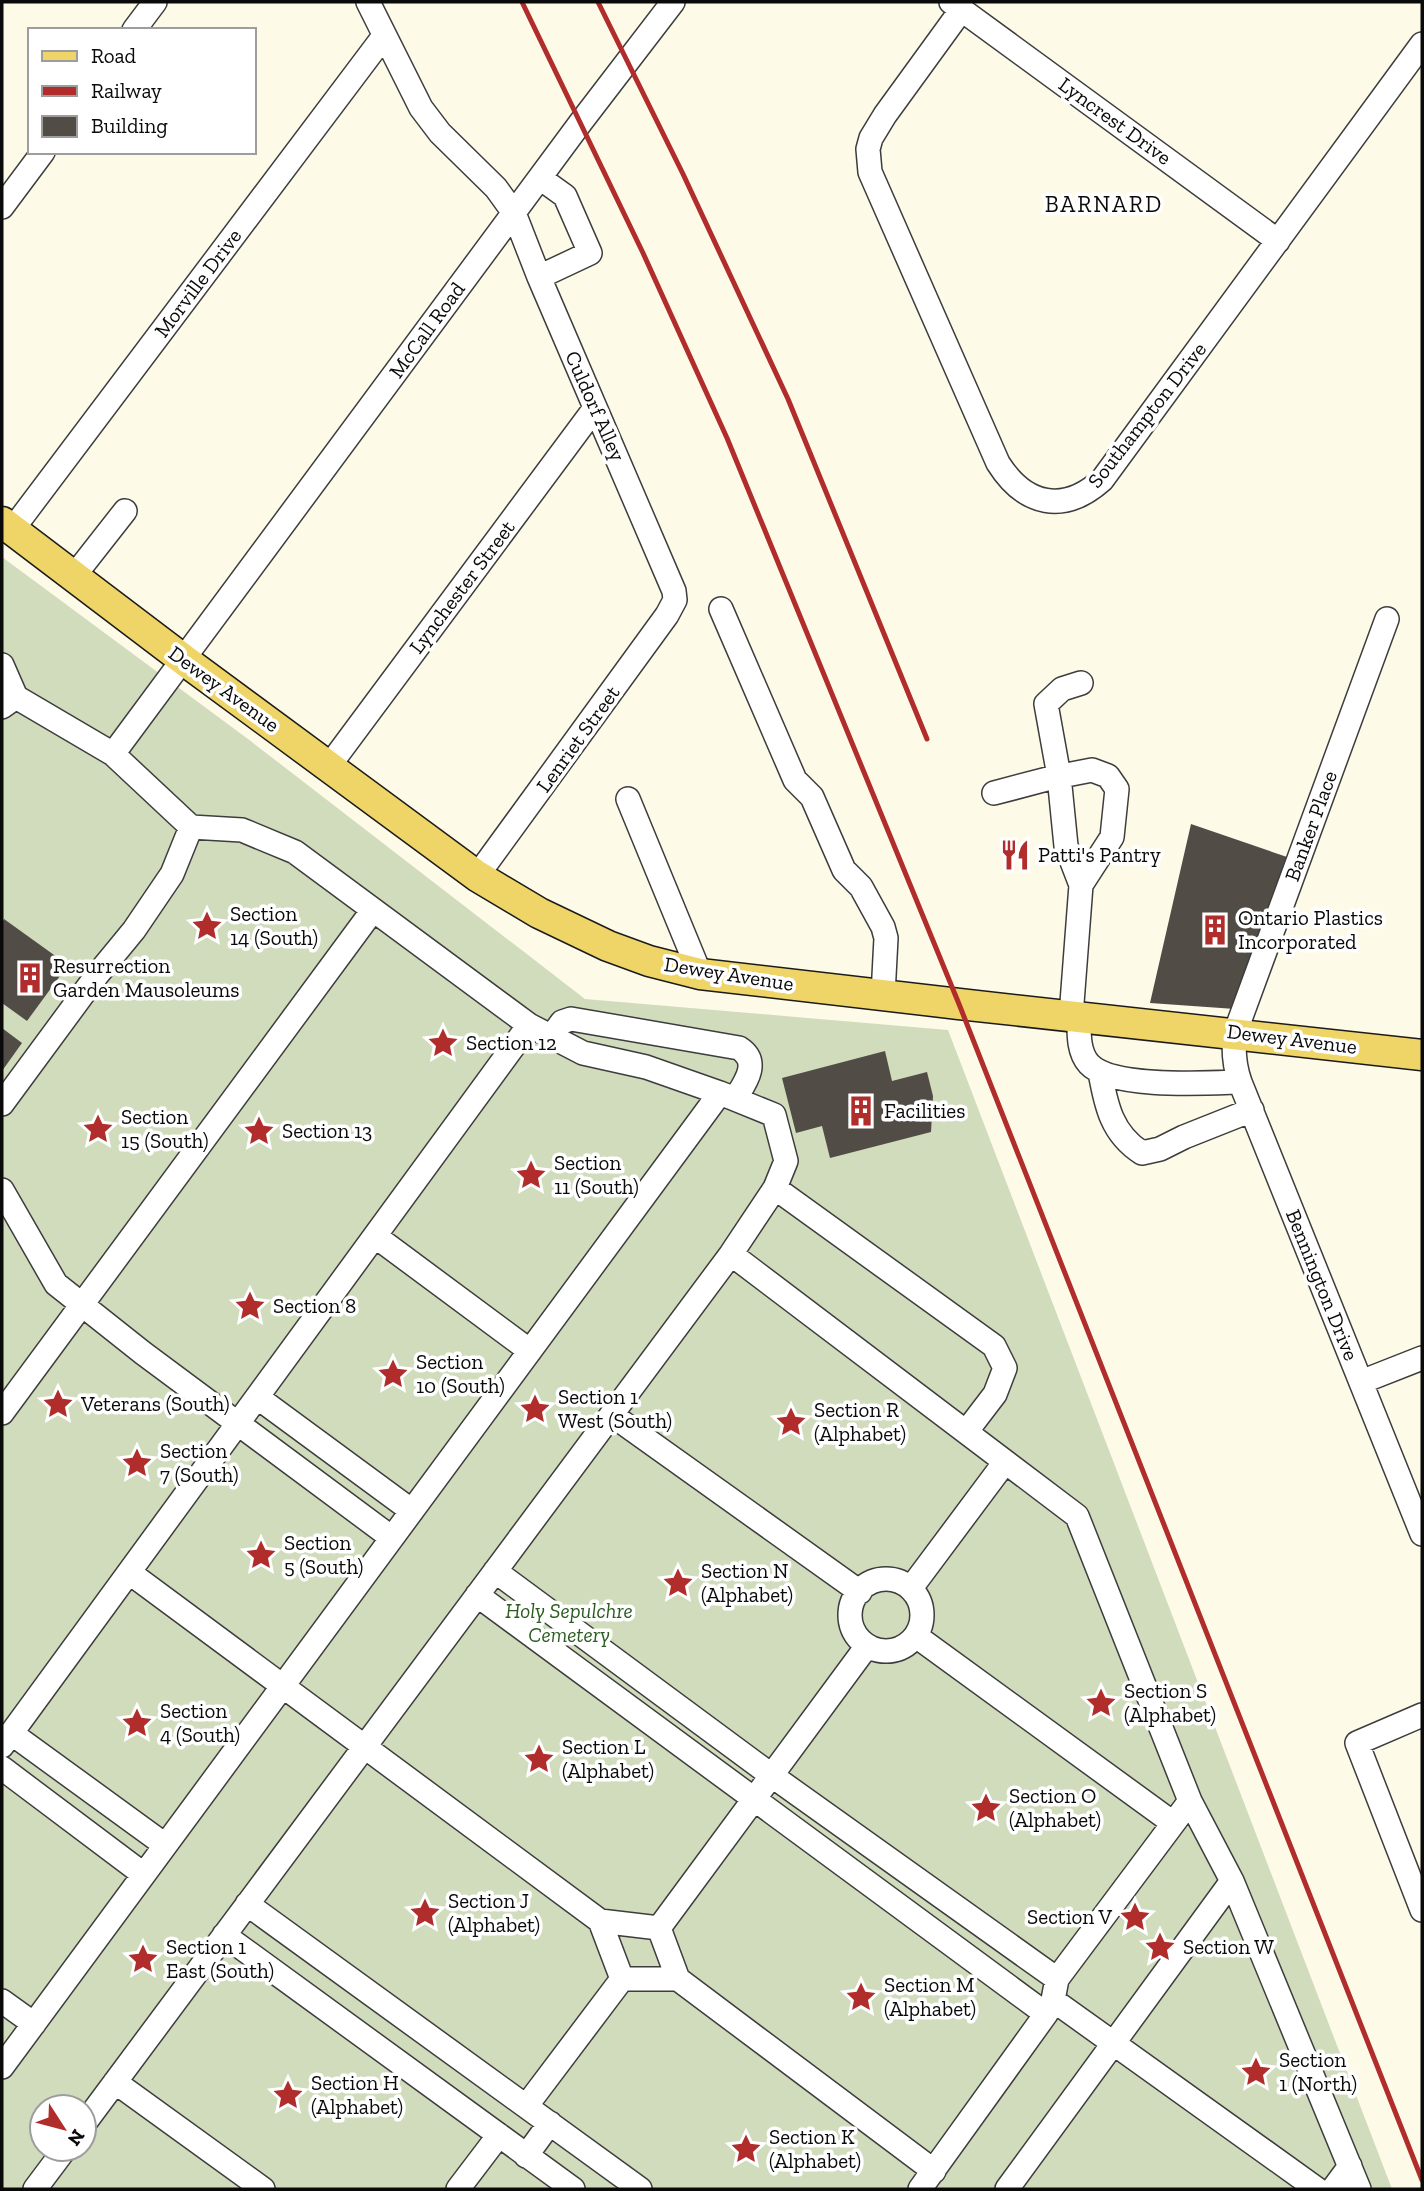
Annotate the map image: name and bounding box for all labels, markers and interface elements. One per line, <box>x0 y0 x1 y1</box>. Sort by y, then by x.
legend <box>28 28 256 154</box>
text: Road <box>91 43 137 68</box>
street label: Lyncrest Drive <box>1054 71 1177 170</box>
text: Railway <box>91 78 162 103</box>
text: Building <box>91 113 168 138</box>
district label: BARNARD <box>1045 190 1163 218</box>
street label: Morville Drive <box>149 223 247 342</box>
street label: McCall Road <box>383 276 470 383</box>
street label: Southampton Drive <box>1082 337 1211 492</box>
street label: Culdorf Alley <box>560 347 631 465</box>
street label: Lynchester Street <box>403 515 520 658</box>
street label: Dewey Avenue <box>164 640 285 737</box>
street label: Lenriet Street <box>531 680 625 797</box>
street label: Banker Place <box>1279 767 1342 885</box>
restaurant icon: Patti's Pantry <box>998 838 1032 872</box>
place label: Patti's Pantry <box>1038 842 1161 867</box>
place label: Section 14 (South) <box>230 901 318 950</box>
place label: Ontario Plastics Incorporated <box>1238 905 1383 954</box>
place icon: Section 14 (South) <box>190 909 224 943</box>
building icon: Ontario Plastics Incorporated <box>1198 913 1232 947</box>
street label: Dewey Avenue <box>663 951 796 996</box>
place label: Resurrection Garden Mausoleums <box>53 953 239 1002</box>
building icon: Resurrection Garden Mausoleums <box>13 961 47 995</box>
street label: Dewey Avenue <box>1226 1018 1359 1059</box>
place icon: Section 12 <box>426 1026 460 1060</box>
place label: Section 12 <box>466 1030 557 1055</box>
building icon: Facilities <box>844 1094 878 1128</box>
place label: Facilities <box>884 1098 965 1123</box>
place label: Section 15 (South) <box>121 1104 208 1153</box>
place icon: Section 15 (South) <box>81 1112 115 1146</box>
place icon: Section 13 <box>242 1114 276 1148</box>
place label: Section 13 <box>282 1118 372 1143</box>
place label: Section 11 (South) <box>554 1150 639 1199</box>
place icon: Section 11 (South) <box>514 1158 548 1192</box>
street label: Bennington Drive <box>1281 1206 1364 1364</box>
place icon: Section 8 <box>233 1289 267 1323</box>
place label: Section 8 <box>273 1293 356 1318</box>
place label: Section 10 (South) <box>416 1349 505 1398</box>
place icon: Section 10 (South) <box>376 1357 410 1391</box>
place label: Section 1 West (South) <box>558 1384 672 1433</box>
place icon: Veterans (South) <box>41 1387 75 1421</box>
place label: Veterans (South) <box>80 1391 230 1416</box>
place icon: Section 1 West (South) <box>518 1392 552 1426</box>
place label: Section R (Alphabet) <box>814 1397 906 1446</box>
place icon: Section R (Alphabet) <box>774 1405 808 1439</box>
place label: Section 7 (South) <box>160 1438 238 1487</box>
place icon: Section 7 (South) <box>120 1446 154 1480</box>
place label: Section 5 (South) <box>284 1530 363 1579</box>
place icon: Section 5 (South) <box>244 1538 278 1572</box>
place label: Section N (Alphabet) <box>701 1558 793 1607</box>
place icon: Section N (Alphabet) <box>661 1566 695 1600</box>
park label: Holy Sepulchre Cemetery <box>505 1598 633 1647</box>
place label: Section S (Alphabet) <box>1124 1678 1216 1727</box>
place icon: Section S (Alphabet) <box>1084 1686 1118 1720</box>
place label: Section 4 (South) <box>160 1698 240 1747</box>
place icon: Section 4 (South) <box>120 1706 154 1740</box>
place label: Section L (Alphabet) <box>562 1734 654 1783</box>
place icon: Section L (Alphabet) <box>522 1742 556 1776</box>
place label: Section O (Alphabet) <box>1009 1783 1101 1832</box>
place icon: Section O (Alphabet) <box>969 1791 1003 1825</box>
place label: Section J (Alphabet) <box>448 1888 540 1937</box>
place icon: Section J (Alphabet) <box>408 1896 442 1930</box>
place icon: Section V <box>1118 1900 1152 1934</box>
place label: Section V <box>1027 1904 1112 1929</box>
place icon: Section W <box>1143 1930 1177 1964</box>
place label: Section 1 East (South) <box>166 1934 274 1983</box>
place label: Section W <box>1183 1934 1274 1959</box>
place icon: Section 1 East (South) <box>126 1942 160 1976</box>
place label: Section M (Alphabet) <box>884 1972 976 2021</box>
place icon: Section M (Alphabet) <box>844 1980 878 2014</box>
place label: Section 1 (North) <box>1279 2047 1357 2096</box>
place icon: Section 1 (North) <box>1239 2055 1273 2089</box>
place label: Section H (Alphabet) <box>311 2070 403 2119</box>
place icon: Section H (Alphabet) <box>271 2078 305 2112</box>
north arrow <box>28 2093 98 2163</box>
place label: Section K (Alphabet) <box>769 2124 861 2173</box>
text: N <box>63 2125 90 2150</box>
place icon: Section K (Alphabet) <box>729 2132 763 2166</box>

